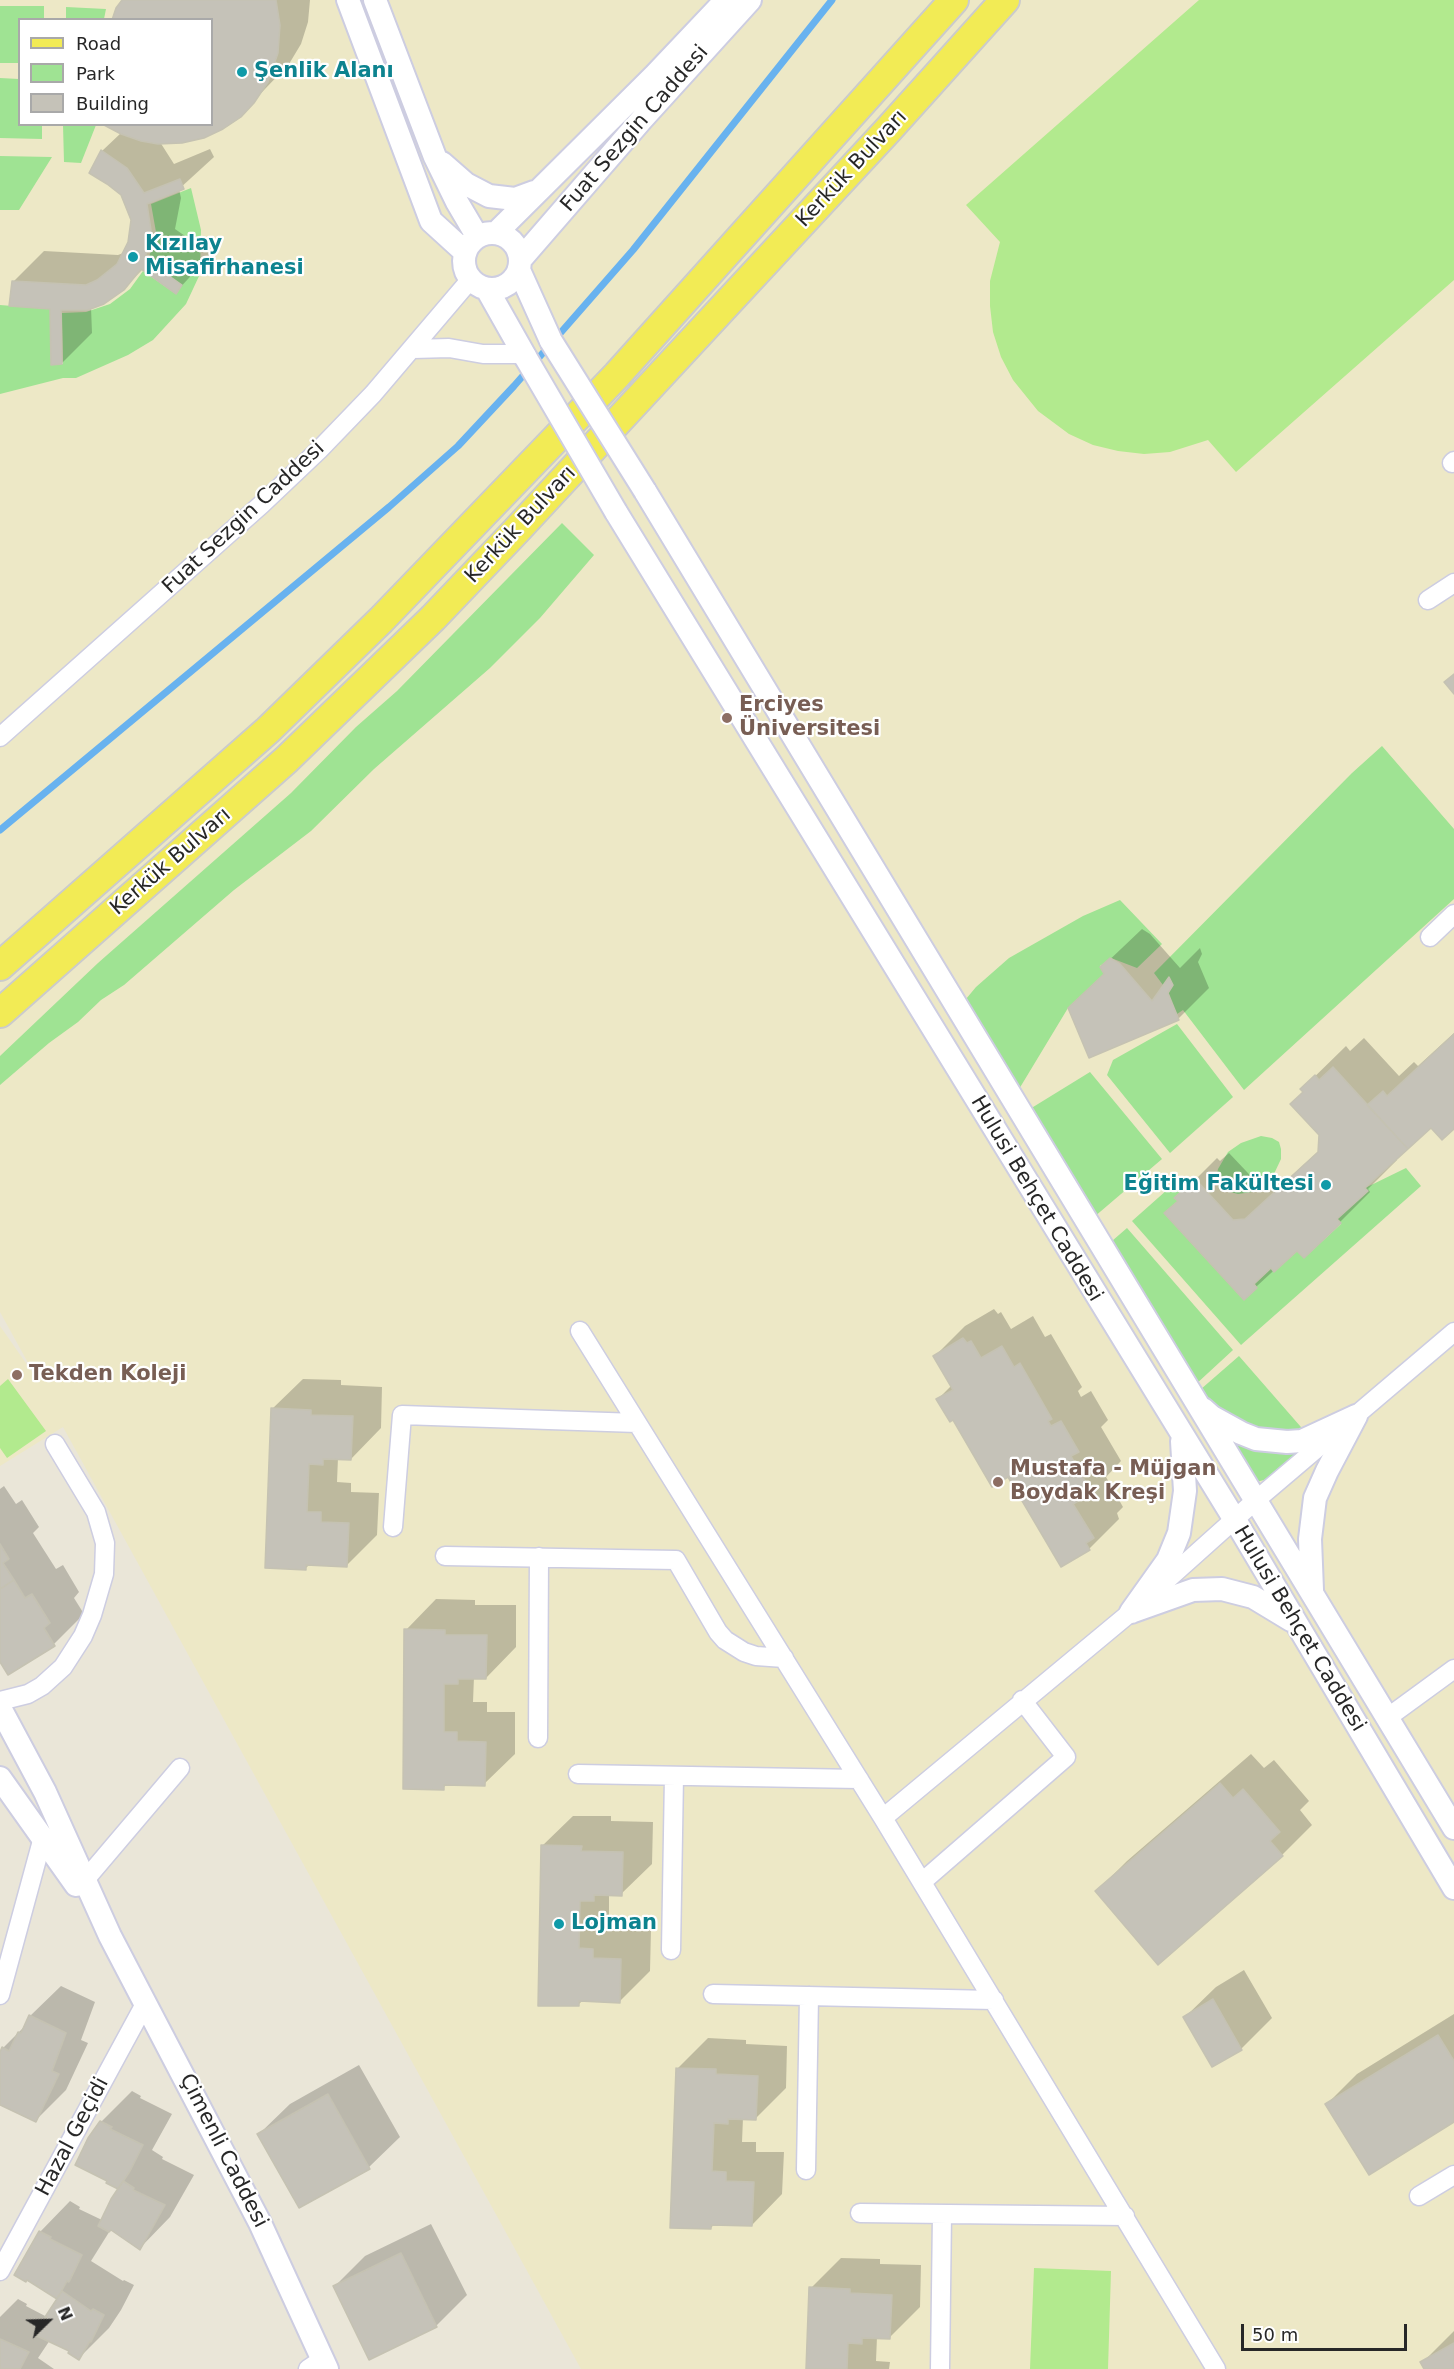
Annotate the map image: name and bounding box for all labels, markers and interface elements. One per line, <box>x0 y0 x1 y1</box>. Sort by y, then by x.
legend <box>18 18 213 126</box>
text: Road <box>76 33 121 54</box>
street label: Fuat Sezgin Caddesi <box>556 41 714 217</box>
place label: Şenlik Alanı <box>254 59 394 85</box>
text: Park <box>76 63 115 84</box>
marker: Şenlik Alanı <box>235 65 249 79</box>
text: Building <box>76 93 149 114</box>
street label: Kerkük Bulvarı <box>791 105 913 233</box>
place label: Kızılay Misafirhanesi <box>145 232 304 282</box>
marker: Kızılay Misafirhanesi <box>126 250 140 264</box>
street label: Fuat Sezgin Caddesi <box>158 436 330 600</box>
street label: Kerkük Bulvarı <box>460 461 582 589</box>
place label: Erciyes Üniversitesi <box>739 693 880 743</box>
marker: Erciyes Üniversitesi <box>720 711 734 725</box>
street label: Kerkük Bulvarı <box>106 803 236 921</box>
street label: Hulusi Behçet Caddesi <box>965 1092 1107 1306</box>
place label: Eğitim Fakültesi <box>1124 1172 1314 1198</box>
marker: Eğitim Fakültesi <box>1319 1178 1333 1192</box>
place label: Tekden Koleji <box>29 1362 186 1388</box>
marker: Tekden Koleji <box>10 1368 24 1382</box>
place label: Mustafa - Müjgan Boydak Kreşi <box>1010 1457 1216 1507</box>
marker: Mustafa - Müjgan Boydak Kreşi <box>991 1475 1005 1489</box>
street label: Hulusi Behçet Caddesi <box>1228 1522 1370 1736</box>
place label: Lojman <box>571 1911 657 1937</box>
marker: Lojman <box>552 1917 566 1931</box>
street label: Çimenli Caddesi <box>173 2070 273 2232</box>
street label: Hazal Geçidi <box>31 2073 115 2201</box>
north arrow <box>18 2291 78 2351</box>
text: N <box>54 2304 76 2324</box>
scale bar <box>1244 2312 1410 2350</box>
text: 50 m <box>1252 2324 1298 2345</box>

